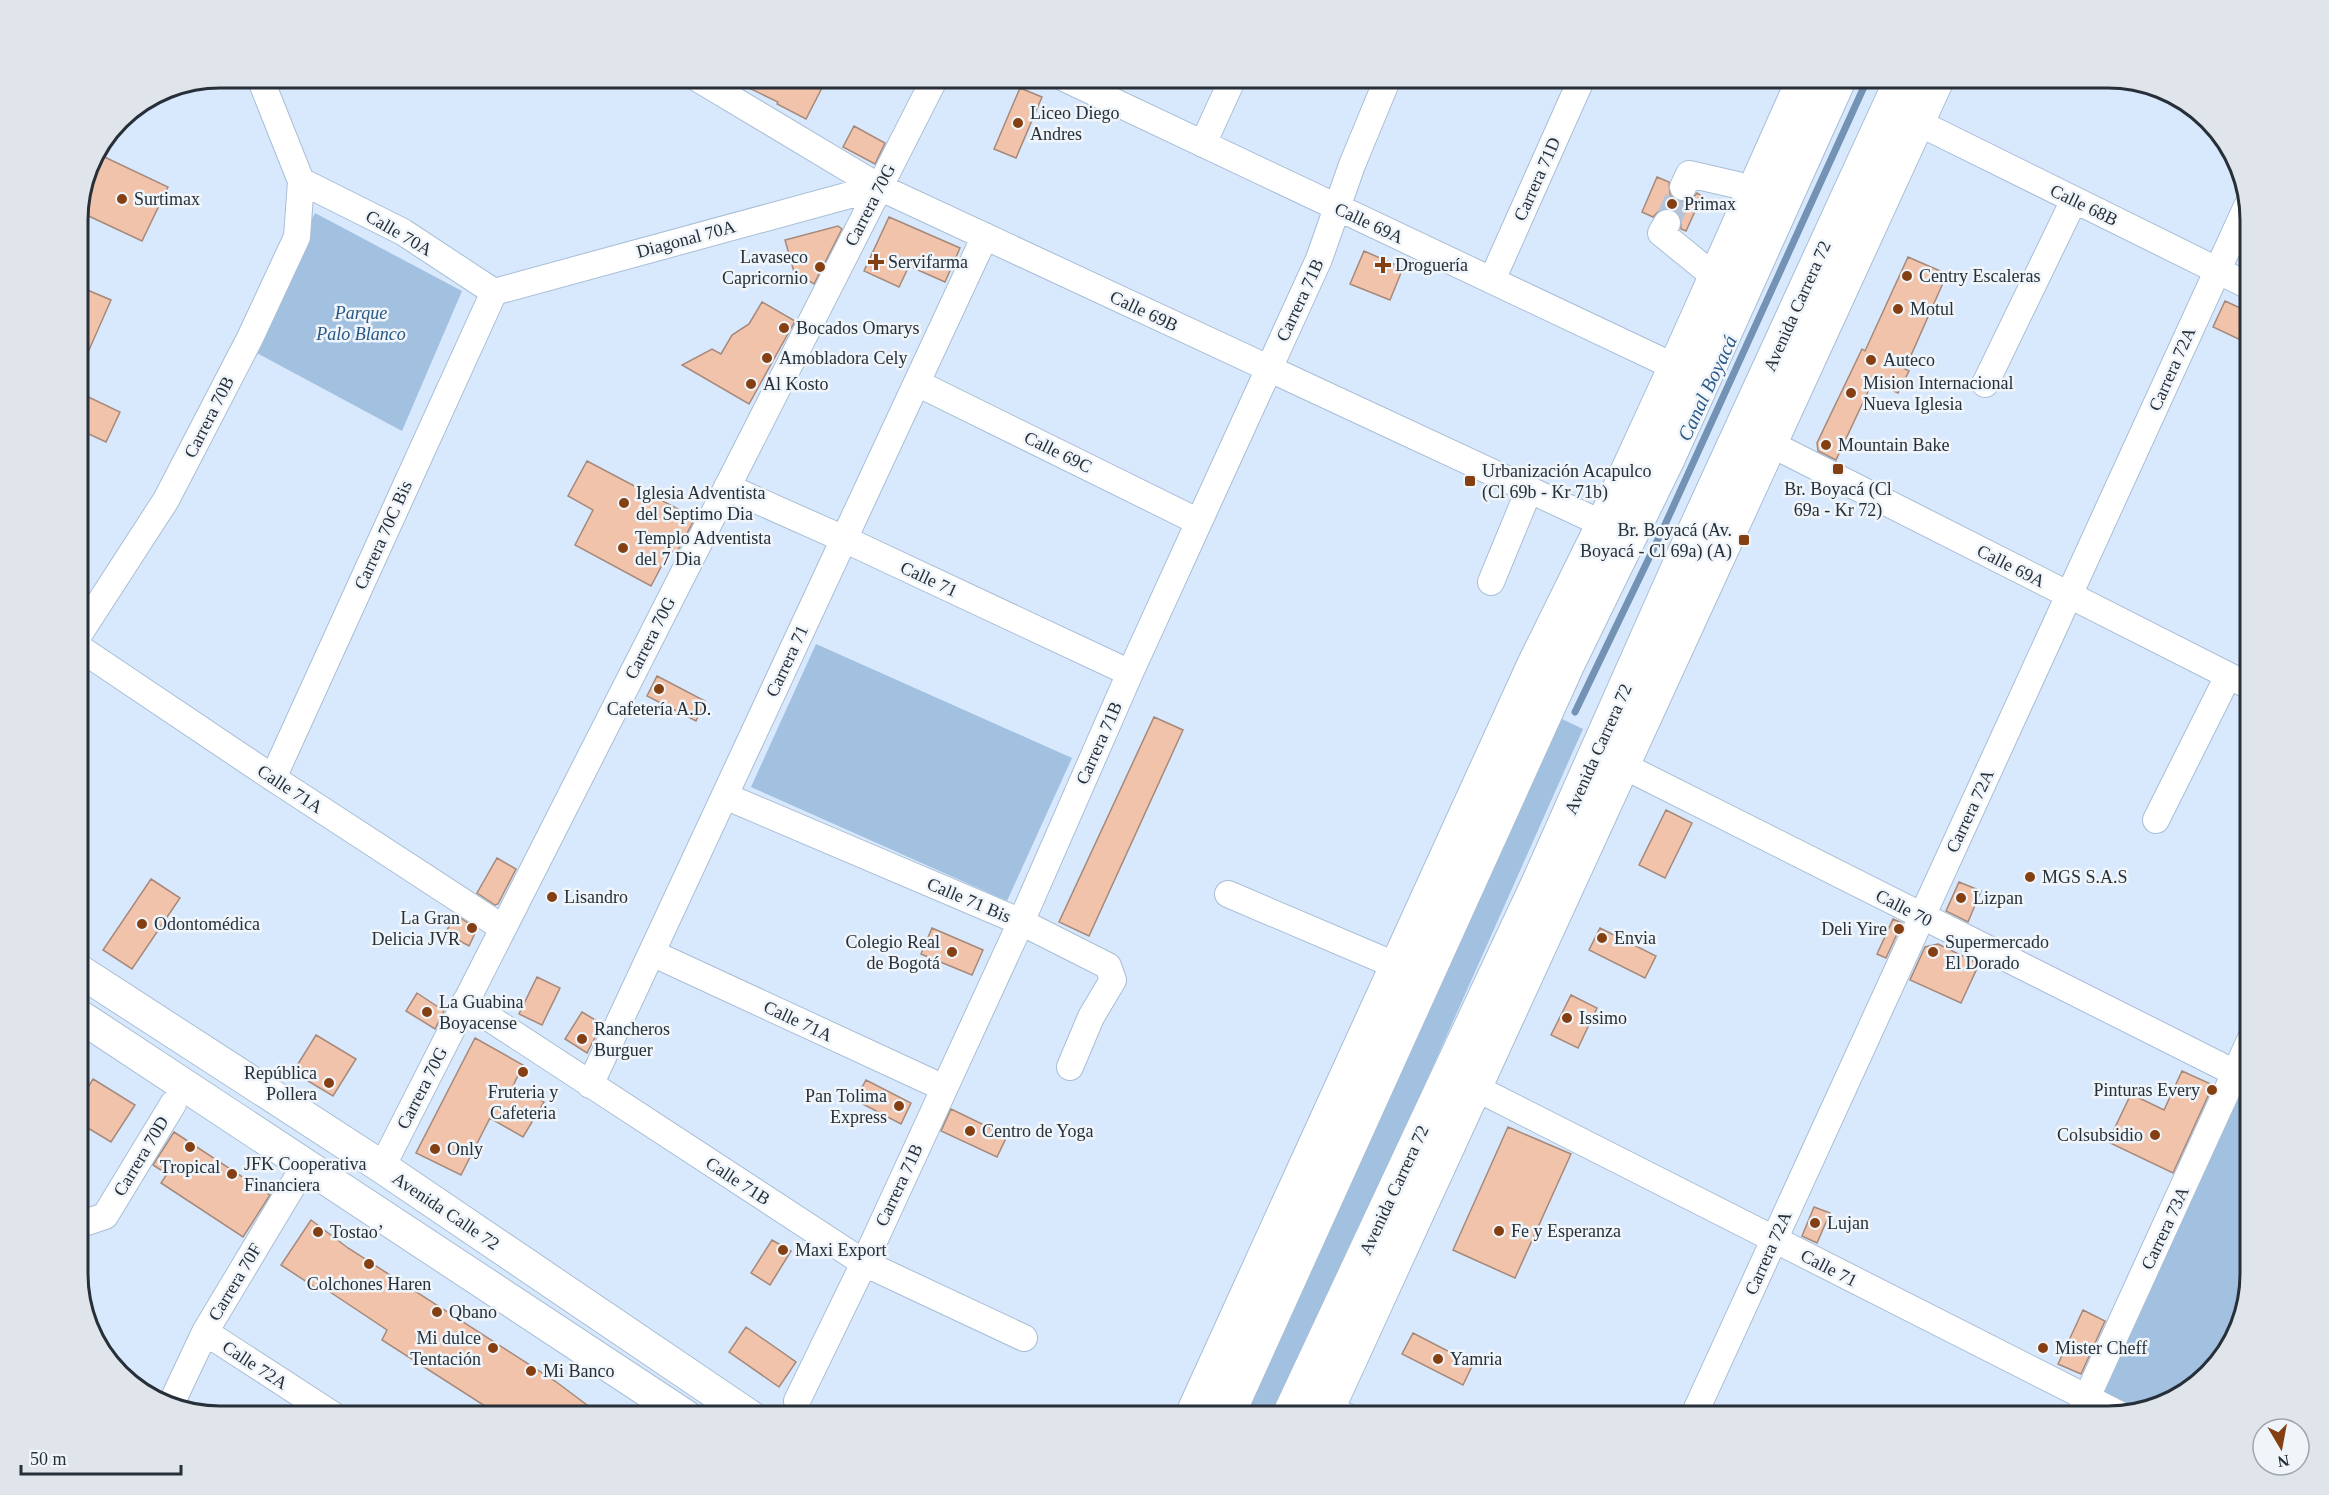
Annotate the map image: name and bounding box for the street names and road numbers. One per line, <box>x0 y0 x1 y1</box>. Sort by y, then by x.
street label: Carrera 71D <box>1510 134 1564 224</box>
street label: Carrera 70G <box>841 161 899 249</box>
street label: Calle 68B <box>2047 180 2121 230</box>
street label: Calle 69A <box>1331 198 1407 248</box>
street label: Calle 70A <box>362 206 436 260</box>
street label: Diagonal 70A <box>634 216 738 262</box>
street label: Avenida Carrera 72 <box>1759 238 1835 374</box>
street label: Carrera 71B <box>1272 256 1328 344</box>
street label: Calle 69B <box>1107 287 1181 335</box>
street label: Carrera 72A <box>2145 324 2199 414</box>
street label: Carrera 70B <box>180 373 238 461</box>
street label: Calle 69C <box>1021 427 1095 477</box>
street label: Carrera 70C Bis <box>350 477 416 593</box>
street label: Calle 69A <box>1974 540 2048 592</box>
street label: Calle 71 <box>897 557 961 601</box>
street label: Carrera 70G <box>621 594 679 682</box>
street label: Carrera 71 <box>762 622 812 700</box>
street label: Avenida Carrera 72 <box>1560 681 1636 817</box>
street label: Carrera 71B <box>1072 699 1126 787</box>
street label: Calle 71A <box>254 761 326 817</box>
street label: Carrera 72A <box>1942 766 1998 856</box>
street label: Calle 71 Bis <box>924 873 1014 927</box>
street label: Calle 70 <box>1873 885 1935 931</box>
street label: Calle 71A <box>760 996 836 1046</box>
street label: Carrera 70G <box>393 1044 451 1132</box>
street label: Carrera 70D <box>109 1113 173 1199</box>
street label: Avenida Carrera 72 <box>1355 1122 1433 1258</box>
street label: Carrera 71B <box>871 1141 927 1229</box>
street label: Calle 71B <box>702 1153 774 1209</box>
street label: Avenida Calle 72 <box>389 1168 503 1254</box>
street label: Carrera 73A <box>2137 1183 2193 1273</box>
street label: Carrera 72A <box>1741 1208 1795 1298</box>
street label: Carrera 70F <box>204 1240 266 1324</box>
street label: Calle 71 <box>1798 1245 1860 1291</box>
street label: Calle 72A <box>219 1337 291 1393</box>

